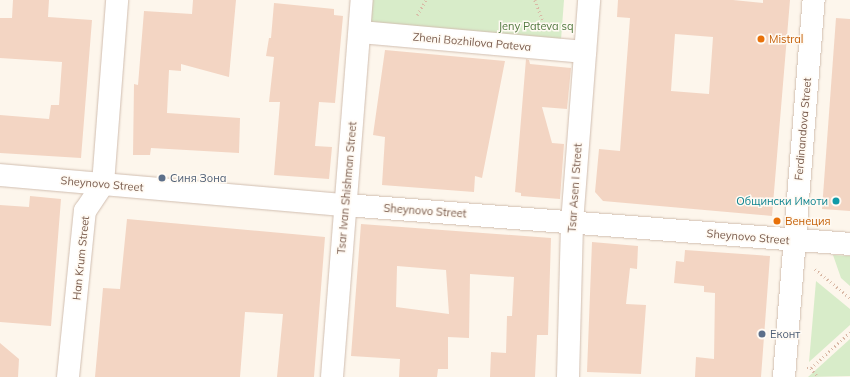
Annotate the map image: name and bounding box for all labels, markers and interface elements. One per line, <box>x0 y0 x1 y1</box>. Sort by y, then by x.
park label: Jeny Pateva sq <box>498 19 574 33</box>
street label: Zheni Bozhilova Pateva <box>412 30 532 54</box>
place label: Mistral <box>769 32 803 46</box>
marker: Mistral <box>756 34 766 44</box>
street label: Ferdinandova Street <box>792 77 814 181</box>
street label: Tsar Ivan Shishman Street <box>335 121 359 255</box>
street label: Tsar Asen I Street <box>565 143 585 233</box>
place label: Синя Зона <box>170 171 226 185</box>
marker: Синя Зона <box>157 173 167 183</box>
street label: Sheynovo Street <box>60 174 144 194</box>
place label: Общински Имоти <box>736 194 828 208</box>
marker: Общински Имоти <box>831 196 841 206</box>
street label: Sheynovo Street <box>383 202 467 220</box>
place label: Венеция <box>785 214 831 228</box>
street label: Han Krum Street <box>70 215 92 301</box>
marker: Венеция <box>772 216 782 226</box>
street label: Sheynovo Street <box>706 227 790 247</box>
place label: Еконт <box>770 327 800 341</box>
marker: Еконт <box>757 329 767 339</box>

